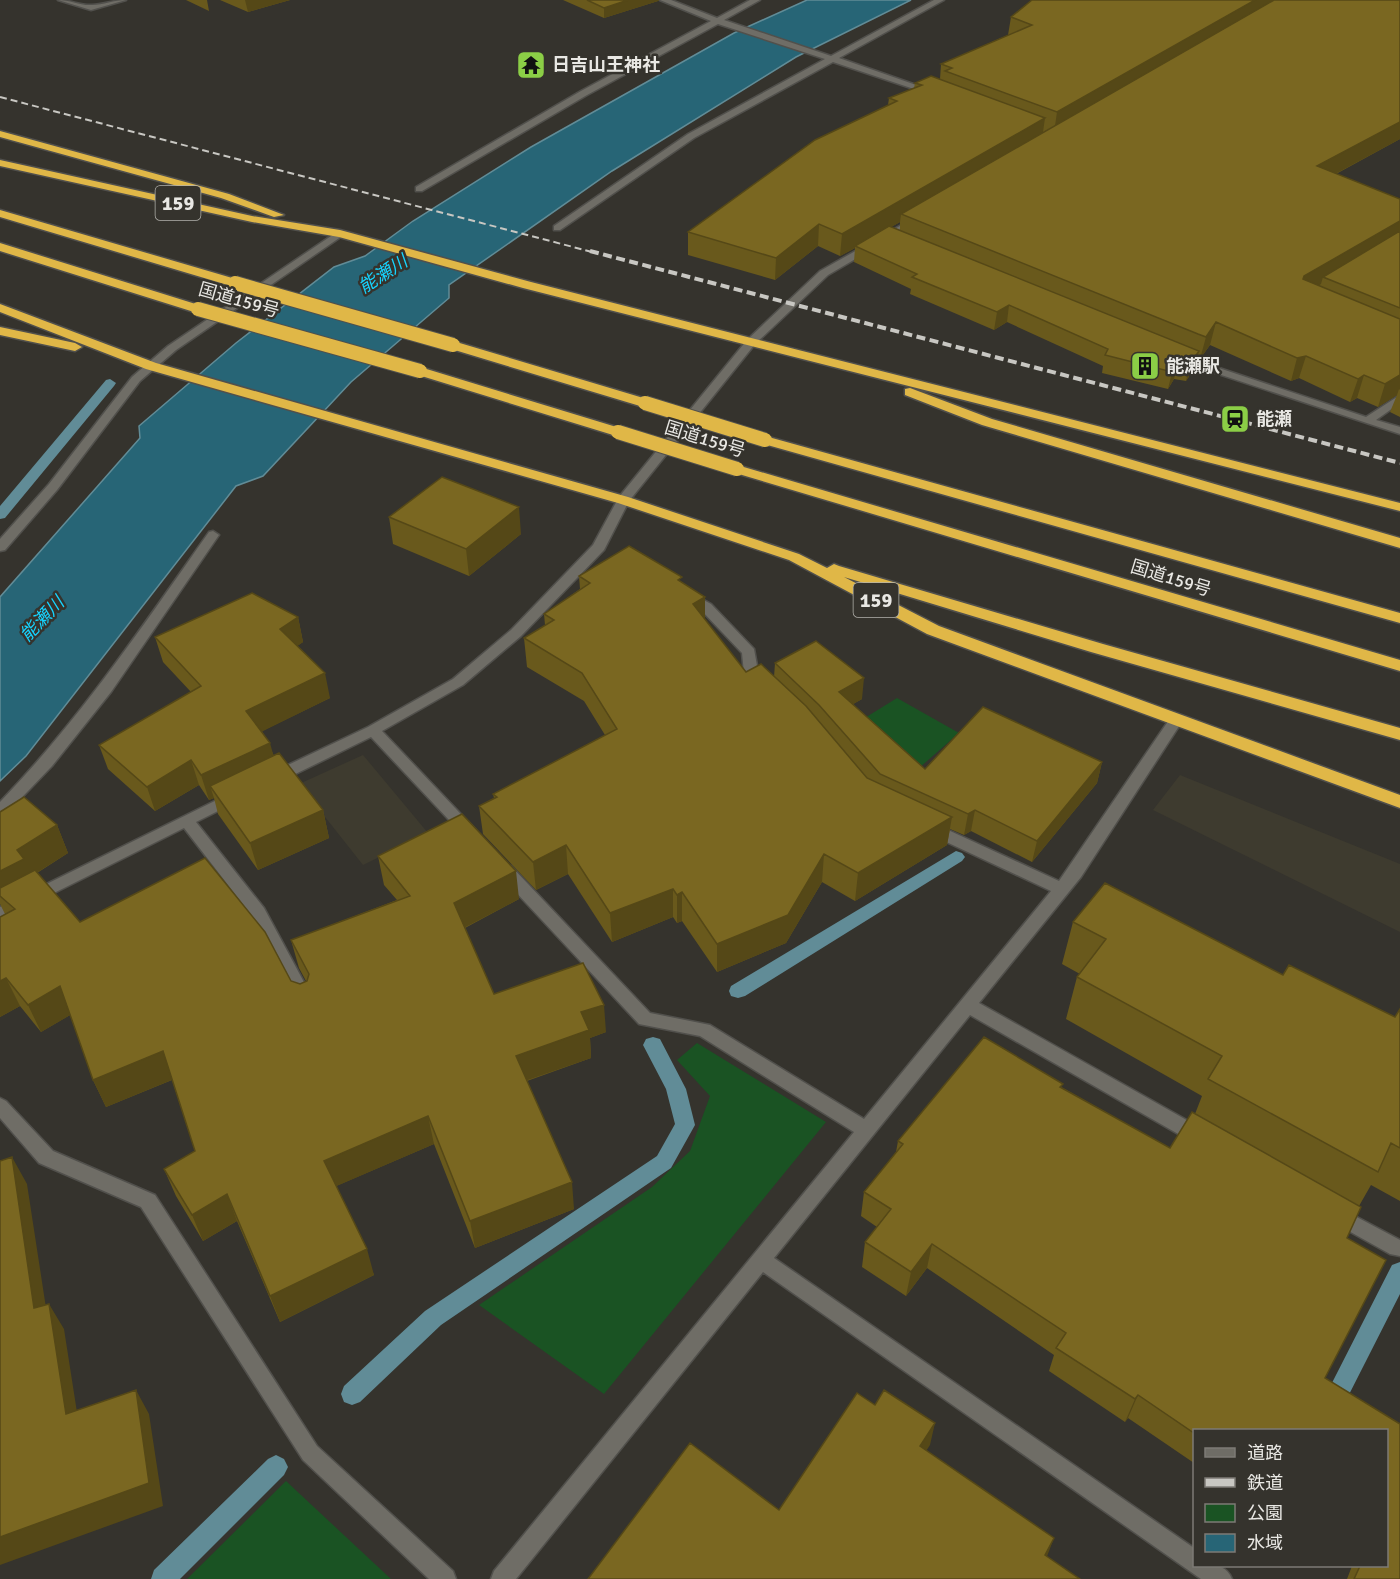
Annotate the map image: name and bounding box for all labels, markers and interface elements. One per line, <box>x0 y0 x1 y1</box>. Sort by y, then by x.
temple icon: 日吉山王神社 <box>515 49 547 81</box>
place label: 日吉山王神社 <box>552 54 660 76</box>
road number: 159 <box>156 186 201 220</box>
water label: 能瀬川 <box>354 249 413 298</box>
street label: 国道159号 <box>196 278 282 322</box>
building icon: 能瀬駅 <box>1129 350 1161 382</box>
place label: 能瀬駅 <box>1166 355 1220 377</box>
station icon: 能瀬 <box>1219 403 1251 435</box>
place label: 能瀬 <box>1256 408 1292 430</box>
street label: 国道159号 <box>662 416 748 462</box>
street label: 国道159号 <box>1128 555 1214 601</box>
road number: 159 <box>854 583 898 617</box>
water label: 能瀬川 <box>15 590 70 646</box>
legend <box>1193 1429 1388 1567</box>
text: 道路 <box>1247 1442 1283 1464</box>
text: 鉄道 <box>1247 1472 1283 1494</box>
text: 公園 <box>1247 1502 1283 1524</box>
text: 水域 <box>1247 1532 1283 1554</box>

